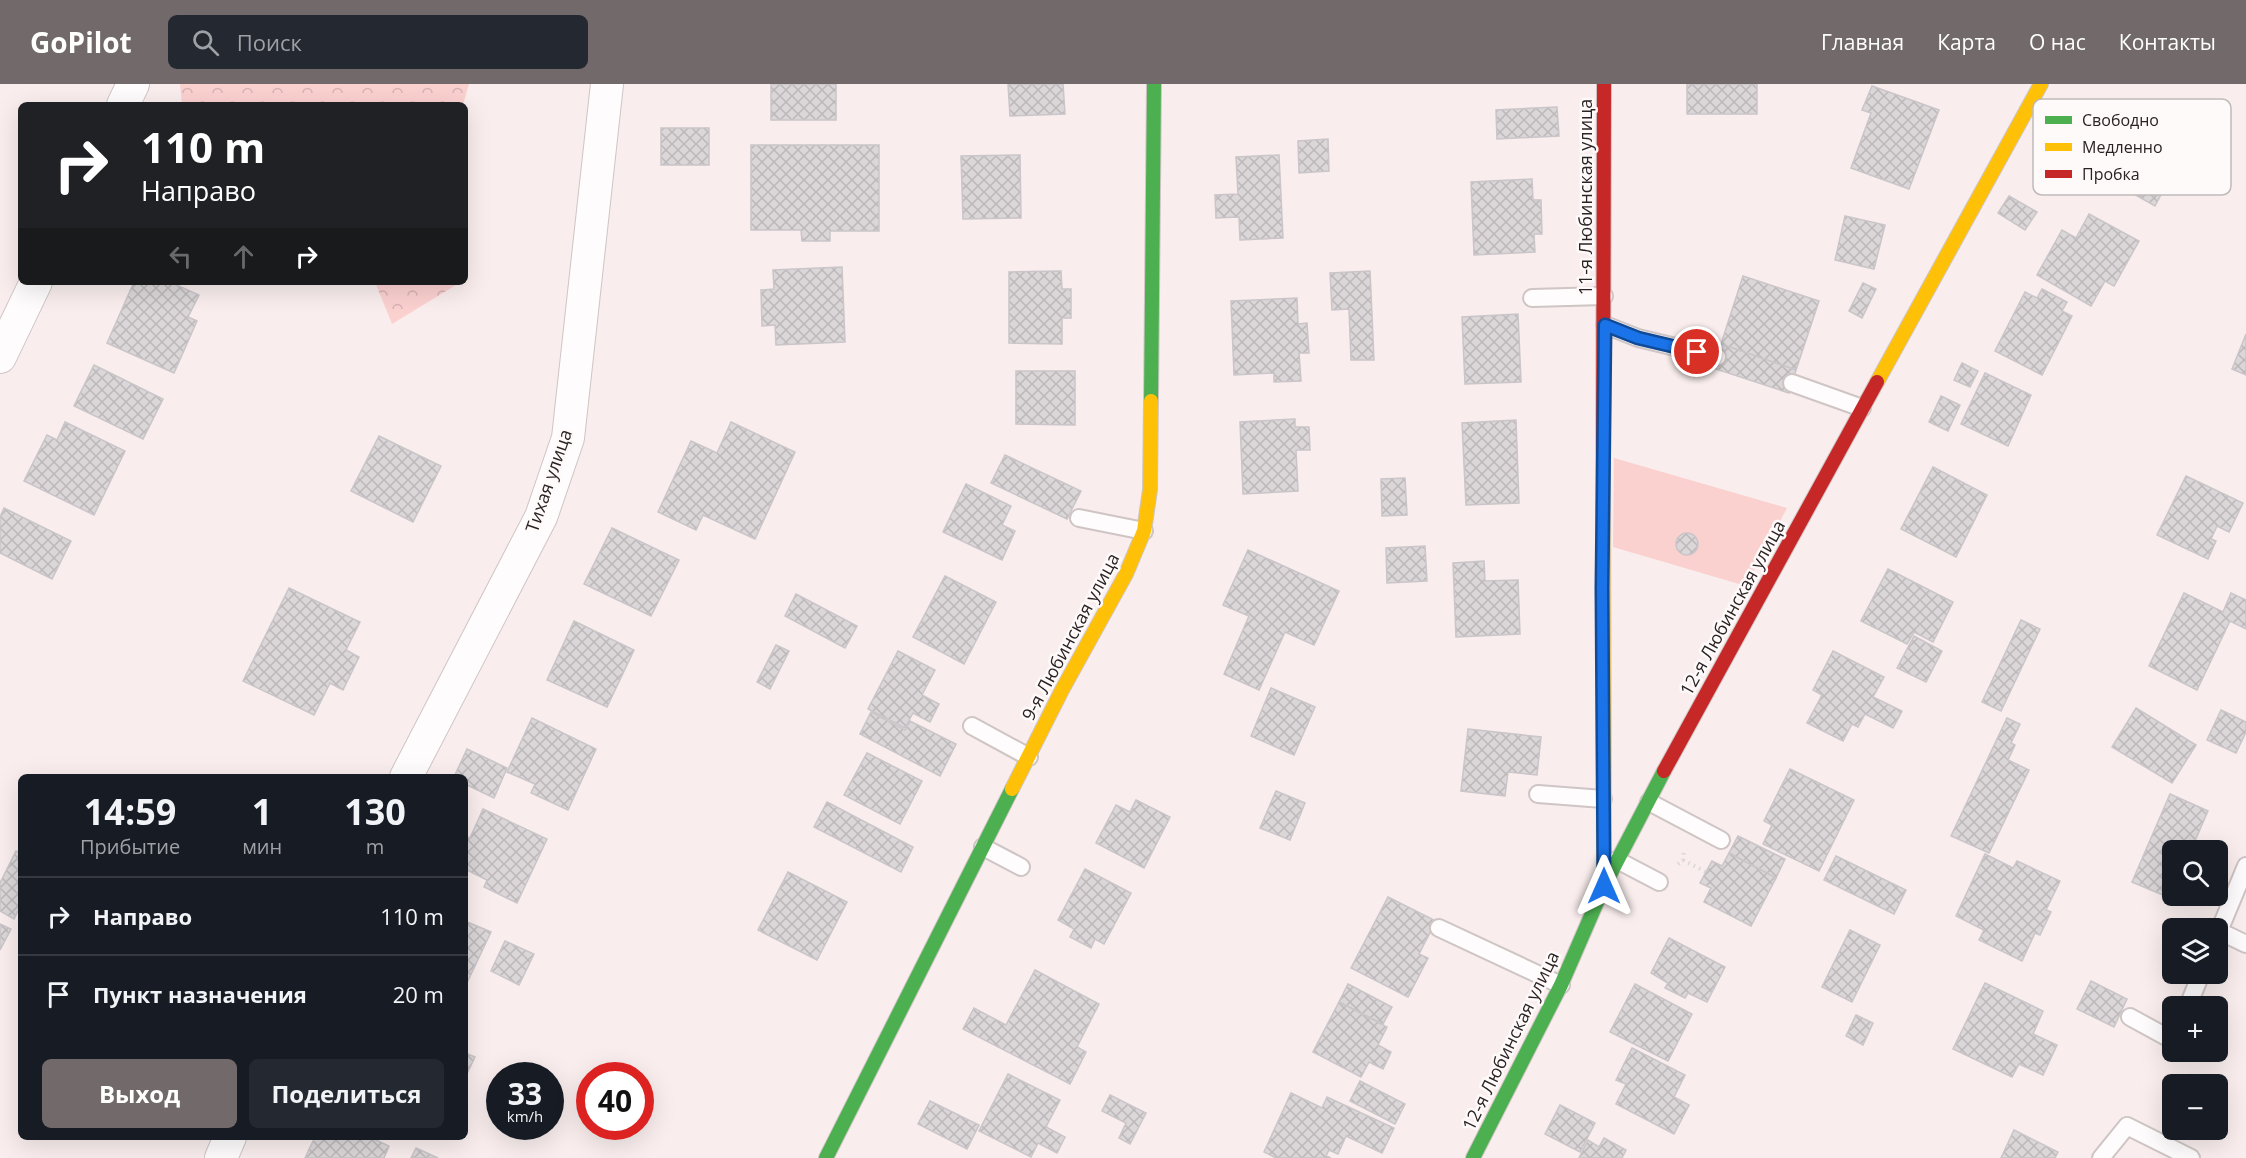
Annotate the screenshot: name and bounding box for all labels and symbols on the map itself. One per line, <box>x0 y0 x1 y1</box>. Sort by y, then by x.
street label: 11-я Любинская улица <box>1573 99 1597 295</box>
legend <box>2033 99 2231 195</box>
text: Свободно <box>2082 109 2159 131</box>
text: Медленно <box>2082 136 2163 158</box>
text: Пробка <box>2082 163 2140 185</box>
pin <box>1671 326 1722 377</box>
street label: Тихая улица <box>519 426 577 535</box>
street label: 12-я Любинская улица <box>1674 516 1790 699</box>
street label: 9-я Любинская улица <box>1016 549 1124 724</box>
position arrow <box>1572 854 1636 918</box>
street label: 12-я Любинская улица <box>1456 947 1564 1134</box>
speed limit sign: 40 <box>576 1062 654 1140</box>

